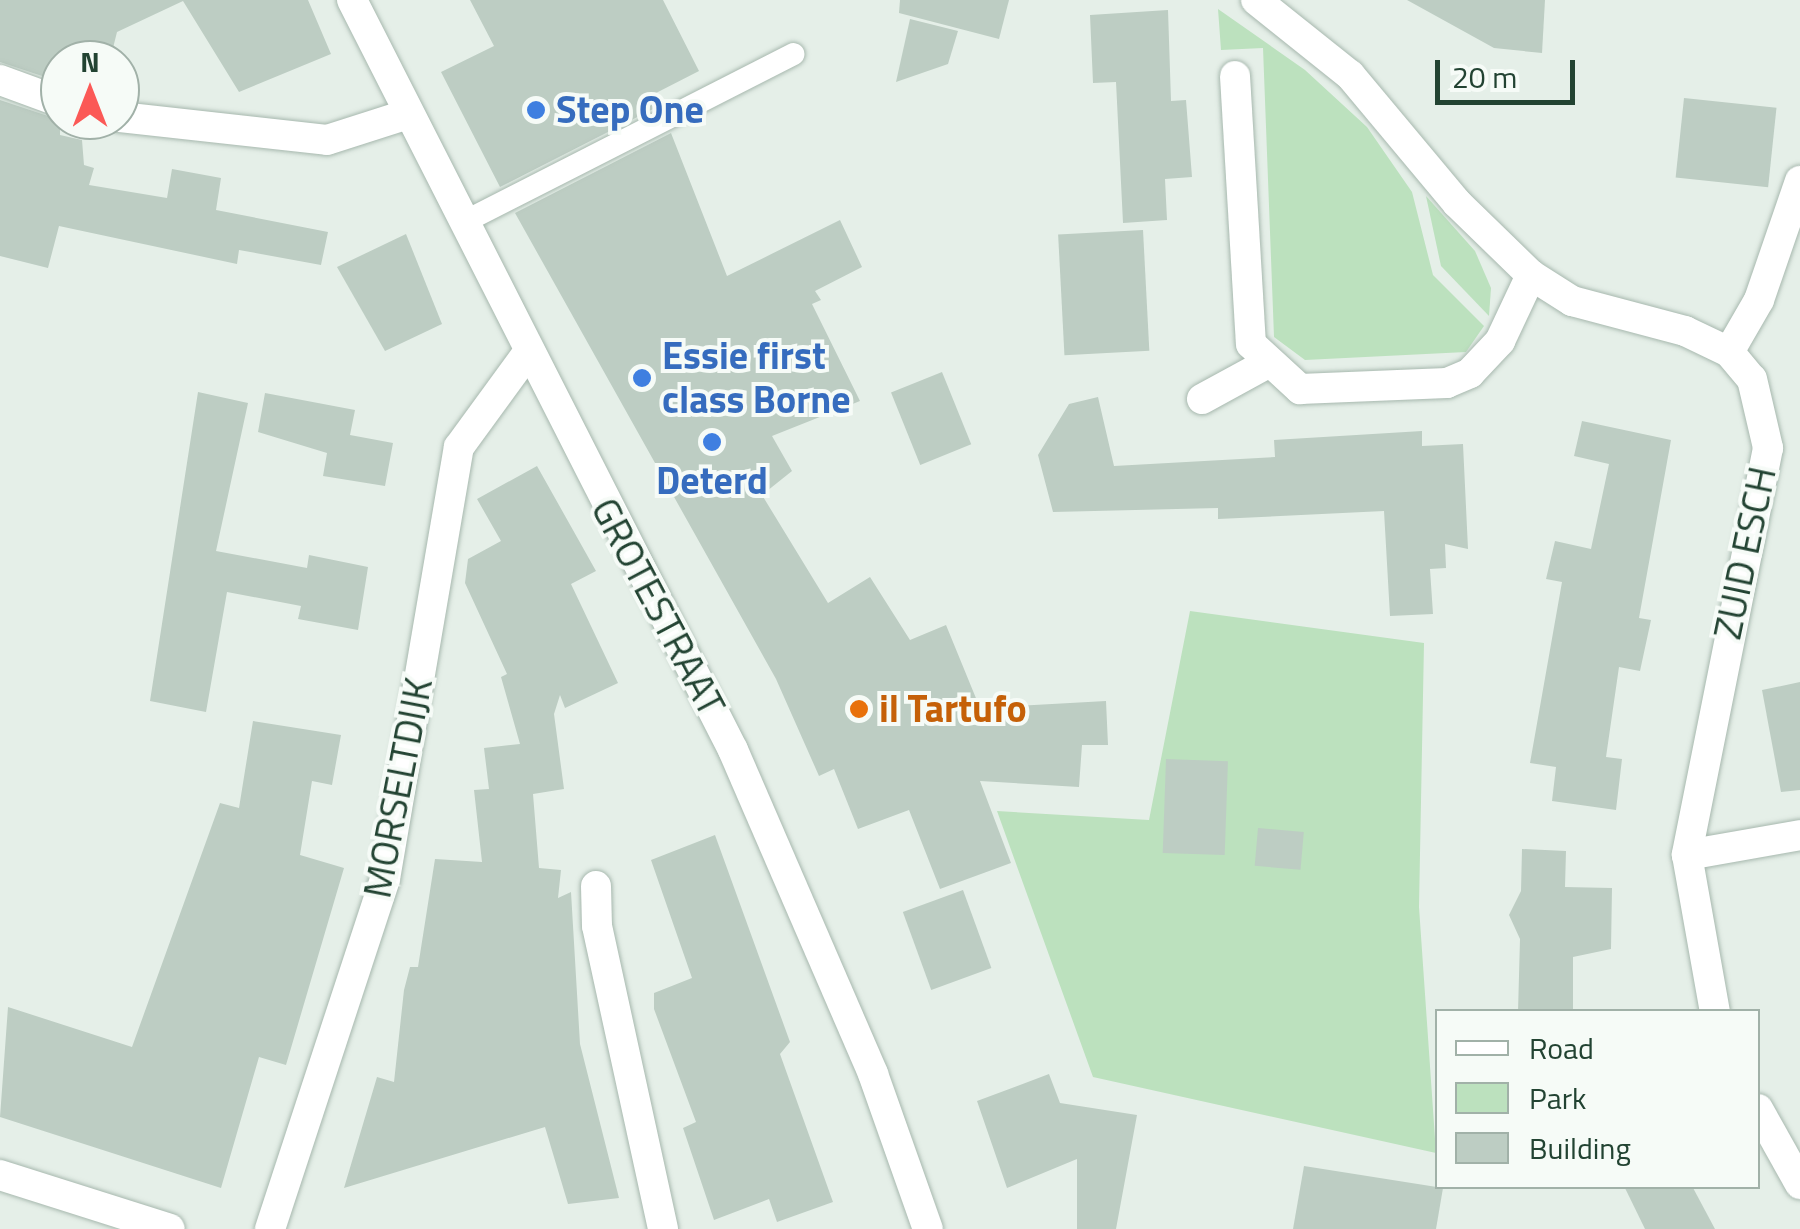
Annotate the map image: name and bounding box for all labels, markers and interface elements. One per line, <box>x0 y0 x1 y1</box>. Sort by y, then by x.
north arrow <box>40 40 140 140</box>
text: N <box>80 40 100 83</box>
scale bar <box>1440 40 1580 102</box>
text: 20 m <box>1452 54 1517 100</box>
place label: Step One <box>556 87 704 133</box>
marker: Step One <box>525 99 547 121</box>
place label: Essie first class Borne <box>662 333 851 422</box>
marker: Essie first class Borne <box>631 367 653 389</box>
marker: Deterd <box>701 431 723 453</box>
place label: Deterd <box>656 458 768 504</box>
street label: ZUID ESCH <box>1705 463 1785 643</box>
street label: GROTESTRAAT <box>582 491 734 723</box>
street label: MORSELTDIJK <box>354 674 442 902</box>
place label: il Tartufo <box>879 686 1027 732</box>
marker: il Tartufo <box>848 698 870 720</box>
legend <box>1435 1009 1760 1189</box>
text: Road <box>1529 1025 1594 1071</box>
text: Park <box>1529 1075 1586 1121</box>
text: Building <box>1529 1125 1631 1171</box>

